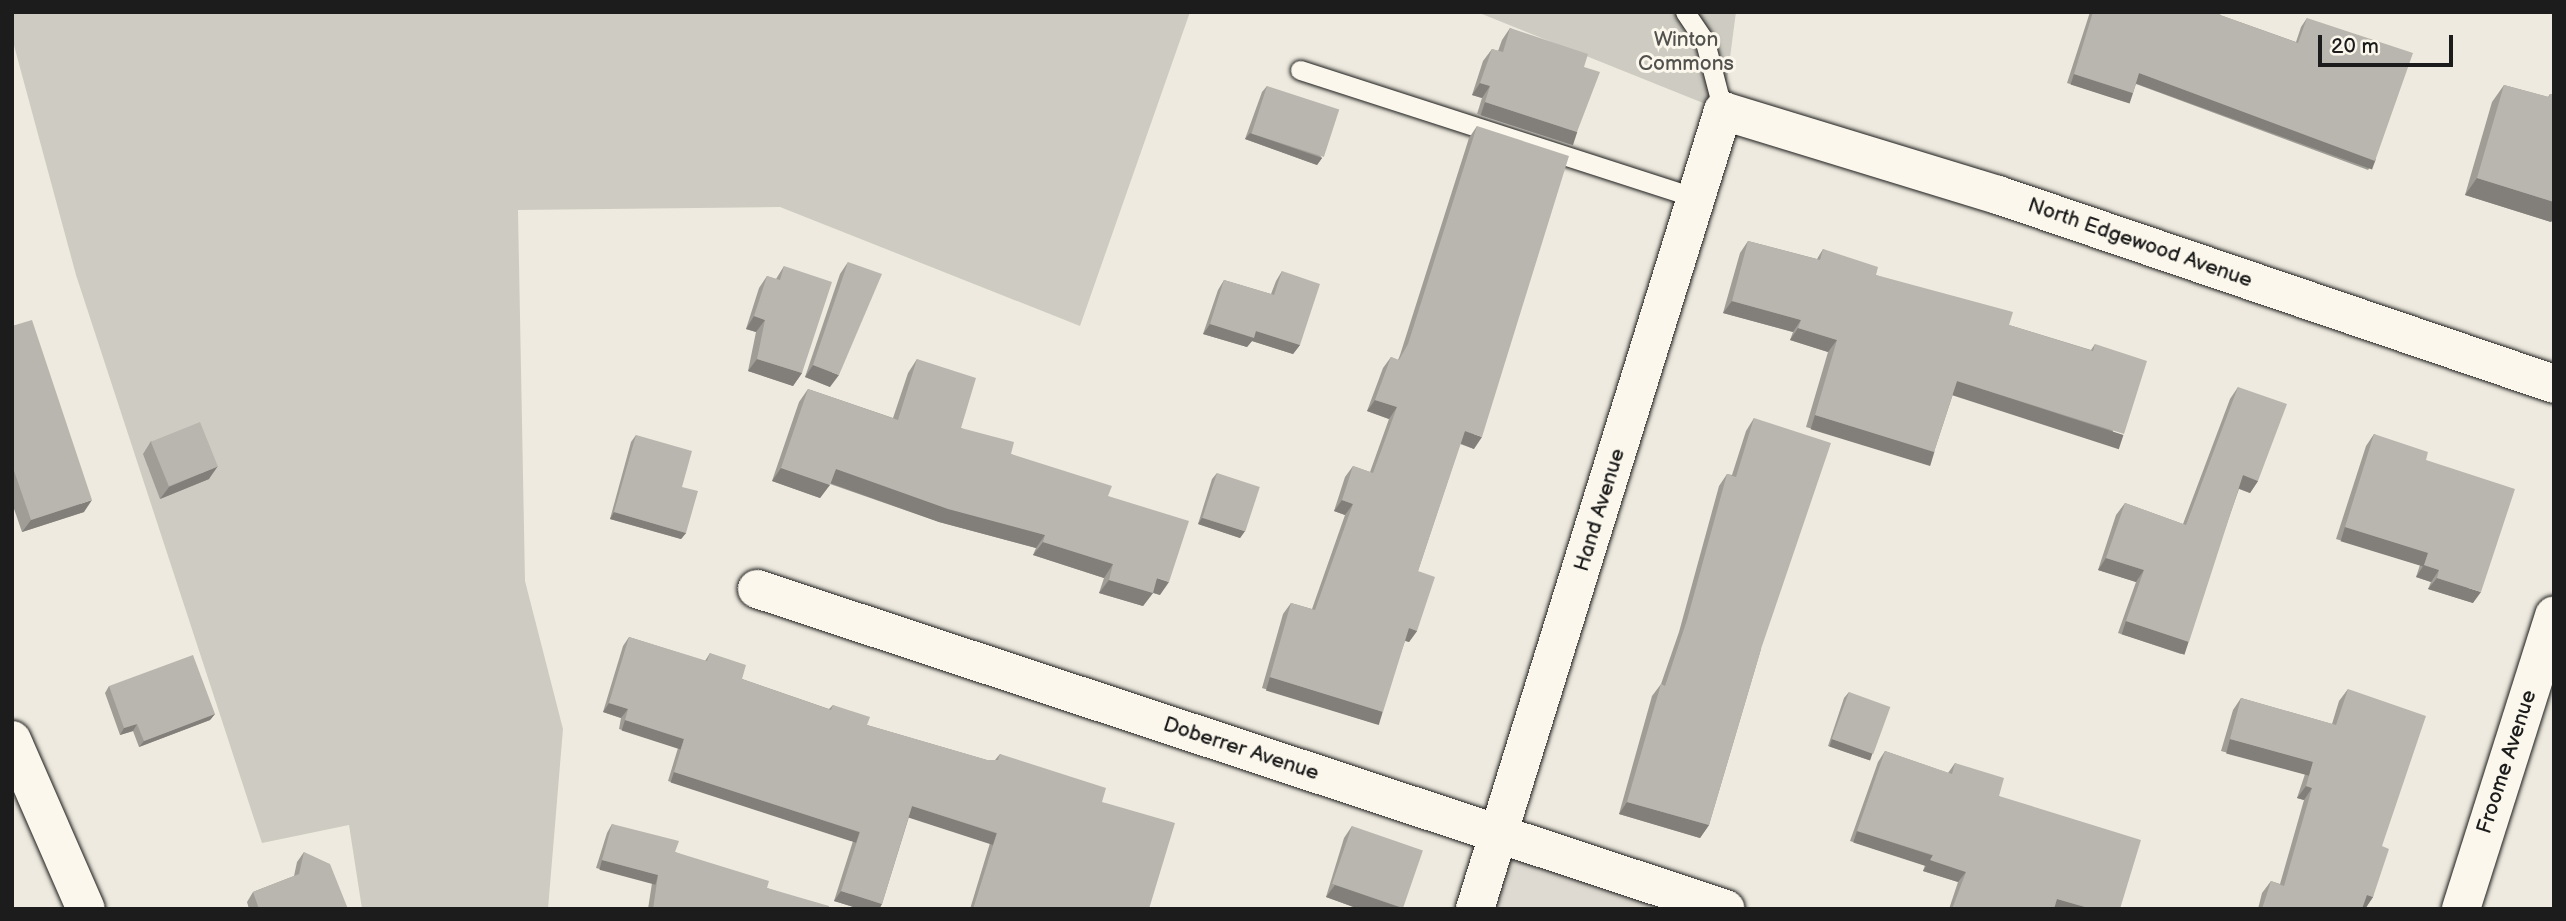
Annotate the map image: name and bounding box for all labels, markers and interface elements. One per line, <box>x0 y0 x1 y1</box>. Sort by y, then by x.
scale bar <box>2321 21 2456 65</box>
park label: Winton Commons <box>1638 27 1734 77</box>
text: 20 m <box>2331 34 2379 59</box>
street label: North Edgewood Avenue <box>2024 193 2256 293</box>
street label: Hand Avenue <box>1569 445 1631 575</box>
street label: Froome Avenue <box>2472 687 2542 837</box>
street label: Doberrer Avenue <box>1160 712 1322 786</box>

